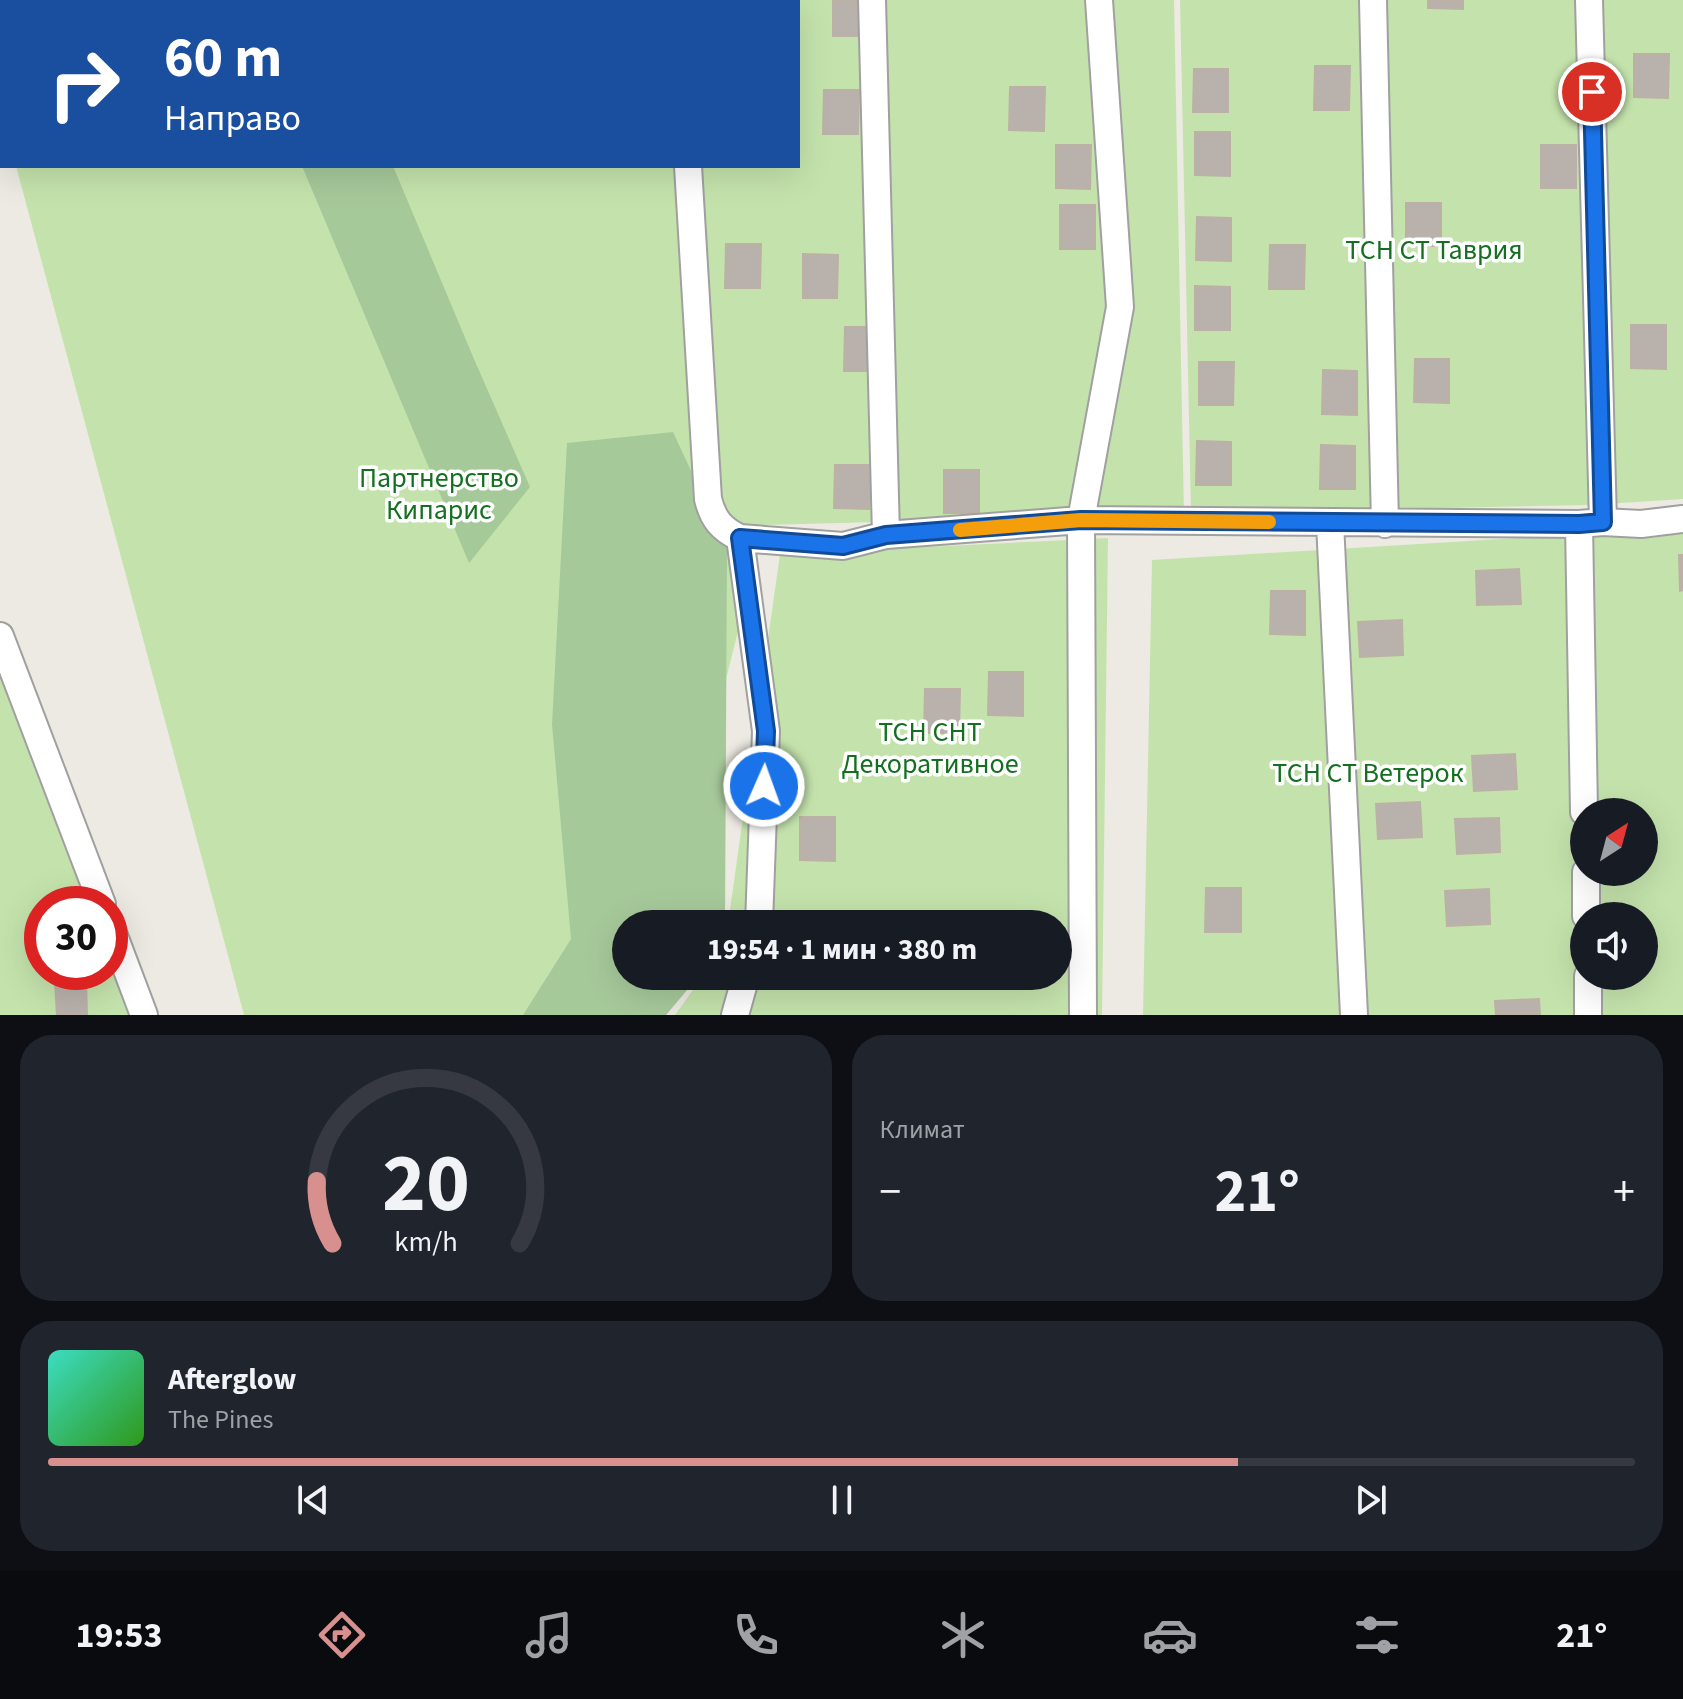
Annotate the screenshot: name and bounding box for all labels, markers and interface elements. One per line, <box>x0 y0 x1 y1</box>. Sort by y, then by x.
text: 60 m <box>164 19 282 98</box>
icon: right <box>32 32 136 136</box>
pin <box>1558 58 1626 126</box>
icon: arrive <box>1570 70 1614 114</box>
text: Направо <box>164 93 301 144</box>
park label: ТСН СТ Таврия <box>1345 230 1523 270</box>
park label: Партнерство Кипарис <box>359 458 519 530</box>
park label: ТСН СНТ Декоративное <box>841 712 1019 784</box>
position arrow <box>722 744 806 828</box>
park label: ТСН СТ Ветерок <box>1272 753 1464 793</box>
north arrow <box>1570 798 1658 886</box>
map controls <box>1570 798 1658 990</box>
speed limit sign: 30 <box>24 886 128 990</box>
button: sound <box>1570 902 1658 990</box>
text: 19:54 · 1 мин · 380 m <box>707 928 977 971</box>
text: Климат <box>880 1111 965 1148</box>
text: 20 <box>382 1125 470 1243</box>
text: 21° <box>1215 1150 1300 1235</box>
text: − <box>880 1161 901 1224</box>
text: + <box>1613 1161 1635 1224</box>
text: km/h <box>394 1222 457 1262</box>
text: Afterglow <box>168 1358 296 1401</box>
text: The Pines <box>168 1401 273 1438</box>
icon: previous <box>291 1478 335 1522</box>
icon: pause <box>820 1478 864 1522</box>
icon: next <box>1349 1478 1393 1522</box>
icon: directions <box>314 1607 370 1663</box>
icon: music <box>521 1607 577 1663</box>
icon: phone <box>728 1607 784 1663</box>
icon: climate <box>935 1607 991 1663</box>
icon: car <box>1142 1607 1198 1663</box>
icon: filters <box>1349 1607 1405 1663</box>
text: 19:53 <box>76 1610 162 1661</box>
text: 21° <box>1556 1610 1607 1661</box>

